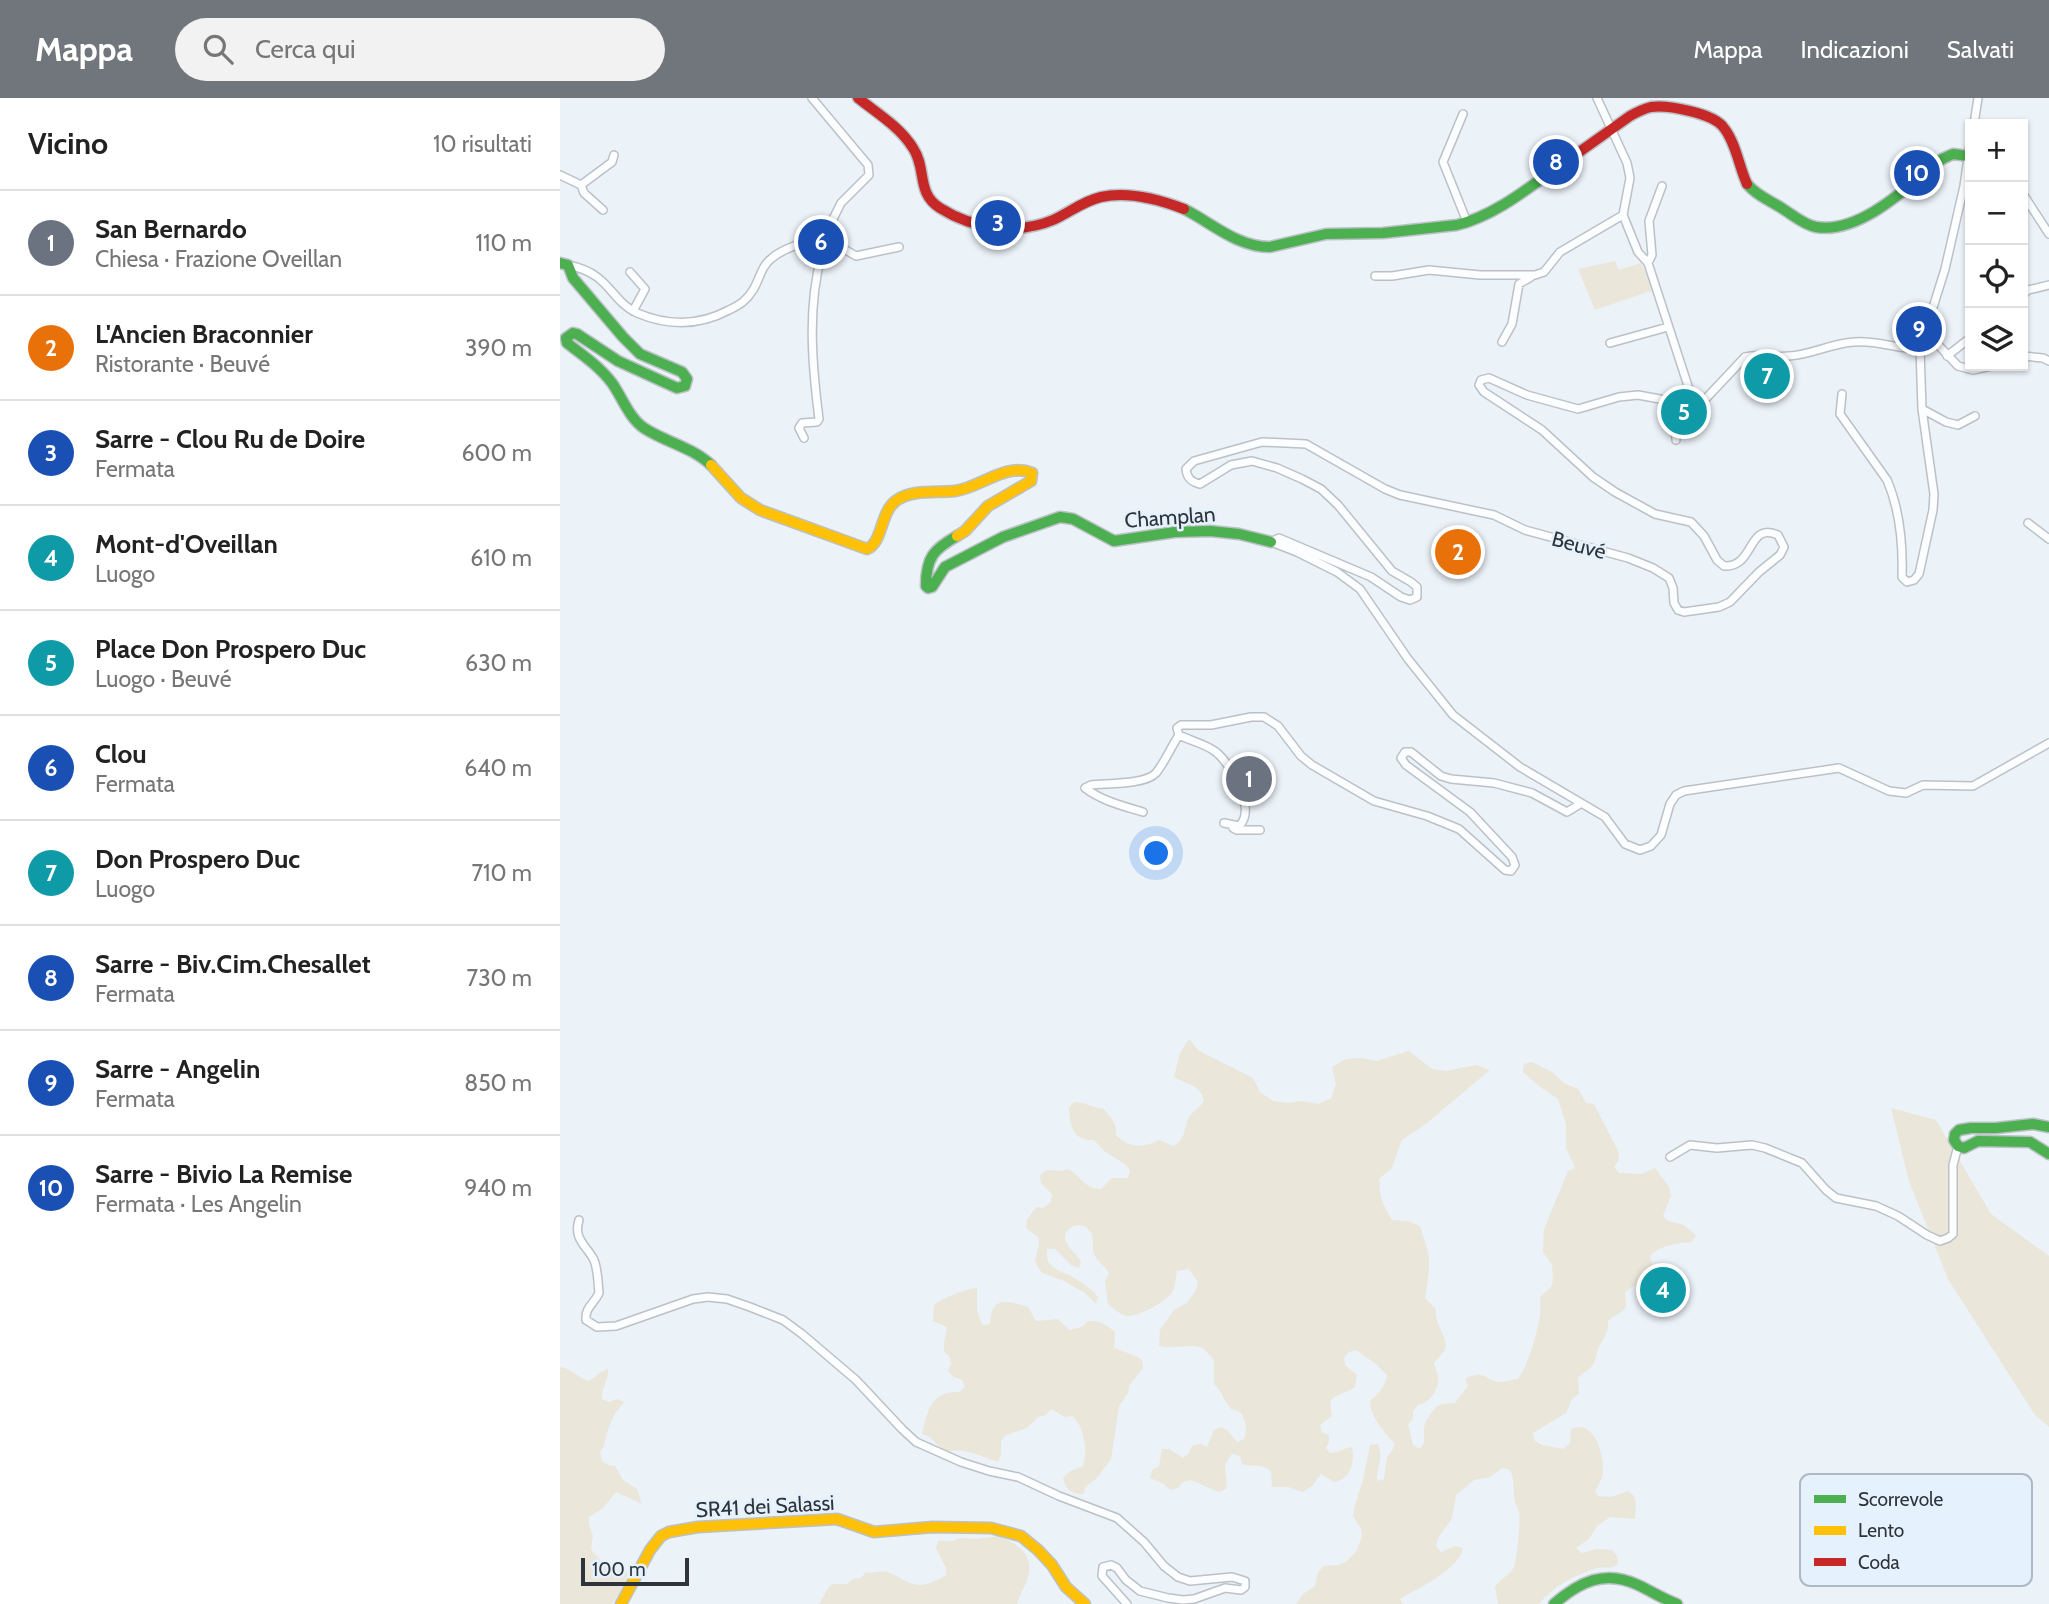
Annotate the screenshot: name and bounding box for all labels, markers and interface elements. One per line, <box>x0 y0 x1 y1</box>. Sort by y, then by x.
search box <box>175 18 665 81</box>
text: Mappa <box>35 29 133 69</box>
icon: search <box>199 30 237 68</box>
text: Cerca qui <box>255 33 356 65</box>
text: Mappa <box>1693 35 1763 64</box>
text: Indicazioni <box>1801 35 1909 64</box>
text: Salvati <box>1947 35 2014 64</box>
map controls <box>1965 119 2028 371</box>
button: + <box>1965 119 2028 182</box>
text: Vicino <box>28 125 108 162</box>
text: 10 risultati <box>433 130 532 158</box>
pin: 8 <box>1533 136 1579 188</box>
pin: 10 <box>1894 147 1940 199</box>
button: − <box>1965 182 2028 245</box>
pin: 3 <box>975 197 1021 249</box>
text: San Bernardo <box>95 213 247 245</box>
pin: 6 <box>798 216 844 268</box>
text: 1 <box>47 229 55 257</box>
text: 110 m <box>476 229 532 257</box>
text: Chiesa · Frazione Oveillan <box>95 245 342 273</box>
button: locate <box>1965 245 2028 308</box>
pin: 9 <box>1896 303 1942 355</box>
button: layers <box>1965 308 2028 371</box>
text: L'Ancien Braconnier <box>95 318 313 350</box>
text: 2 <box>45 334 57 362</box>
text: 390 m <box>465 334 532 362</box>
text: Ristorante · Beuvé <box>95 350 270 378</box>
pin: 7 <box>1744 350 1790 402</box>
pin: 5 <box>1661 386 1707 438</box>
text: Sarre - Clou Ru de Doire <box>95 423 365 455</box>
text: 3 <box>45 439 57 467</box>
text: 600 m <box>461 439 532 467</box>
text: Fermata <box>95 455 175 483</box>
street label: Champlan <box>1124 501 1216 533</box>
pin: 2 <box>1435 526 1481 578</box>
street label: Beuvé <box>1549 526 1609 564</box>
text: Mont-d'Oveillan <box>95 528 278 560</box>
text: 4 <box>44 544 58 572</box>
text: 610 m <box>470 544 532 572</box>
text: Luogo <box>95 560 155 588</box>
text: Place Don Prospero Duc <box>95 633 366 665</box>
text: 5 <box>45 649 57 677</box>
text: 630 m <box>465 649 532 677</box>
text: Luogo · Beuvé <box>95 665 231 693</box>
text: Clou <box>95 738 147 770</box>
pin: 1 <box>1226 753 1272 805</box>
text: 6 <box>45 754 57 782</box>
text: 640 m <box>464 754 532 782</box>
text: Fermata <box>95 770 175 798</box>
your location <box>1139 836 1173 870</box>
text: Don Prospero Duc <box>95 843 300 875</box>
text: 7 <box>45 859 57 887</box>
text: 710 m <box>472 859 532 887</box>
text: Luogo <box>95 875 155 903</box>
text: Sarre - Biv.Cim.Chesallet <box>95 948 371 980</box>
text: 8 <box>44 964 58 992</box>
text: 730 m <box>467 964 532 992</box>
text: Fermata <box>95 980 175 1008</box>
text: Sarre - Angelin <box>95 1053 260 1085</box>
text: 9 <box>45 1069 57 1097</box>
text: 850 m <box>464 1069 532 1097</box>
text: Fermata <box>95 1085 175 1113</box>
text: Sarre - Bivio La Remise <box>95 1158 352 1190</box>
text: 10 <box>39 1174 63 1202</box>
text: 940 m <box>464 1174 532 1202</box>
text: Fermata · Les Angelin <box>95 1190 302 1218</box>
pin: 4 <box>1640 1264 1686 1316</box>
legend <box>1800 1474 2032 1586</box>
text: Scorrevole <box>1858 1488 1943 1511</box>
street label: SR41 dei Salassi <box>695 1490 835 1522</box>
text: Lento <box>1858 1519 1904 1542</box>
text: Coda <box>1858 1551 1900 1574</box>
scale bar <box>581 1555 690 1587</box>
text: 100 m <box>592 1558 646 1581</box>

